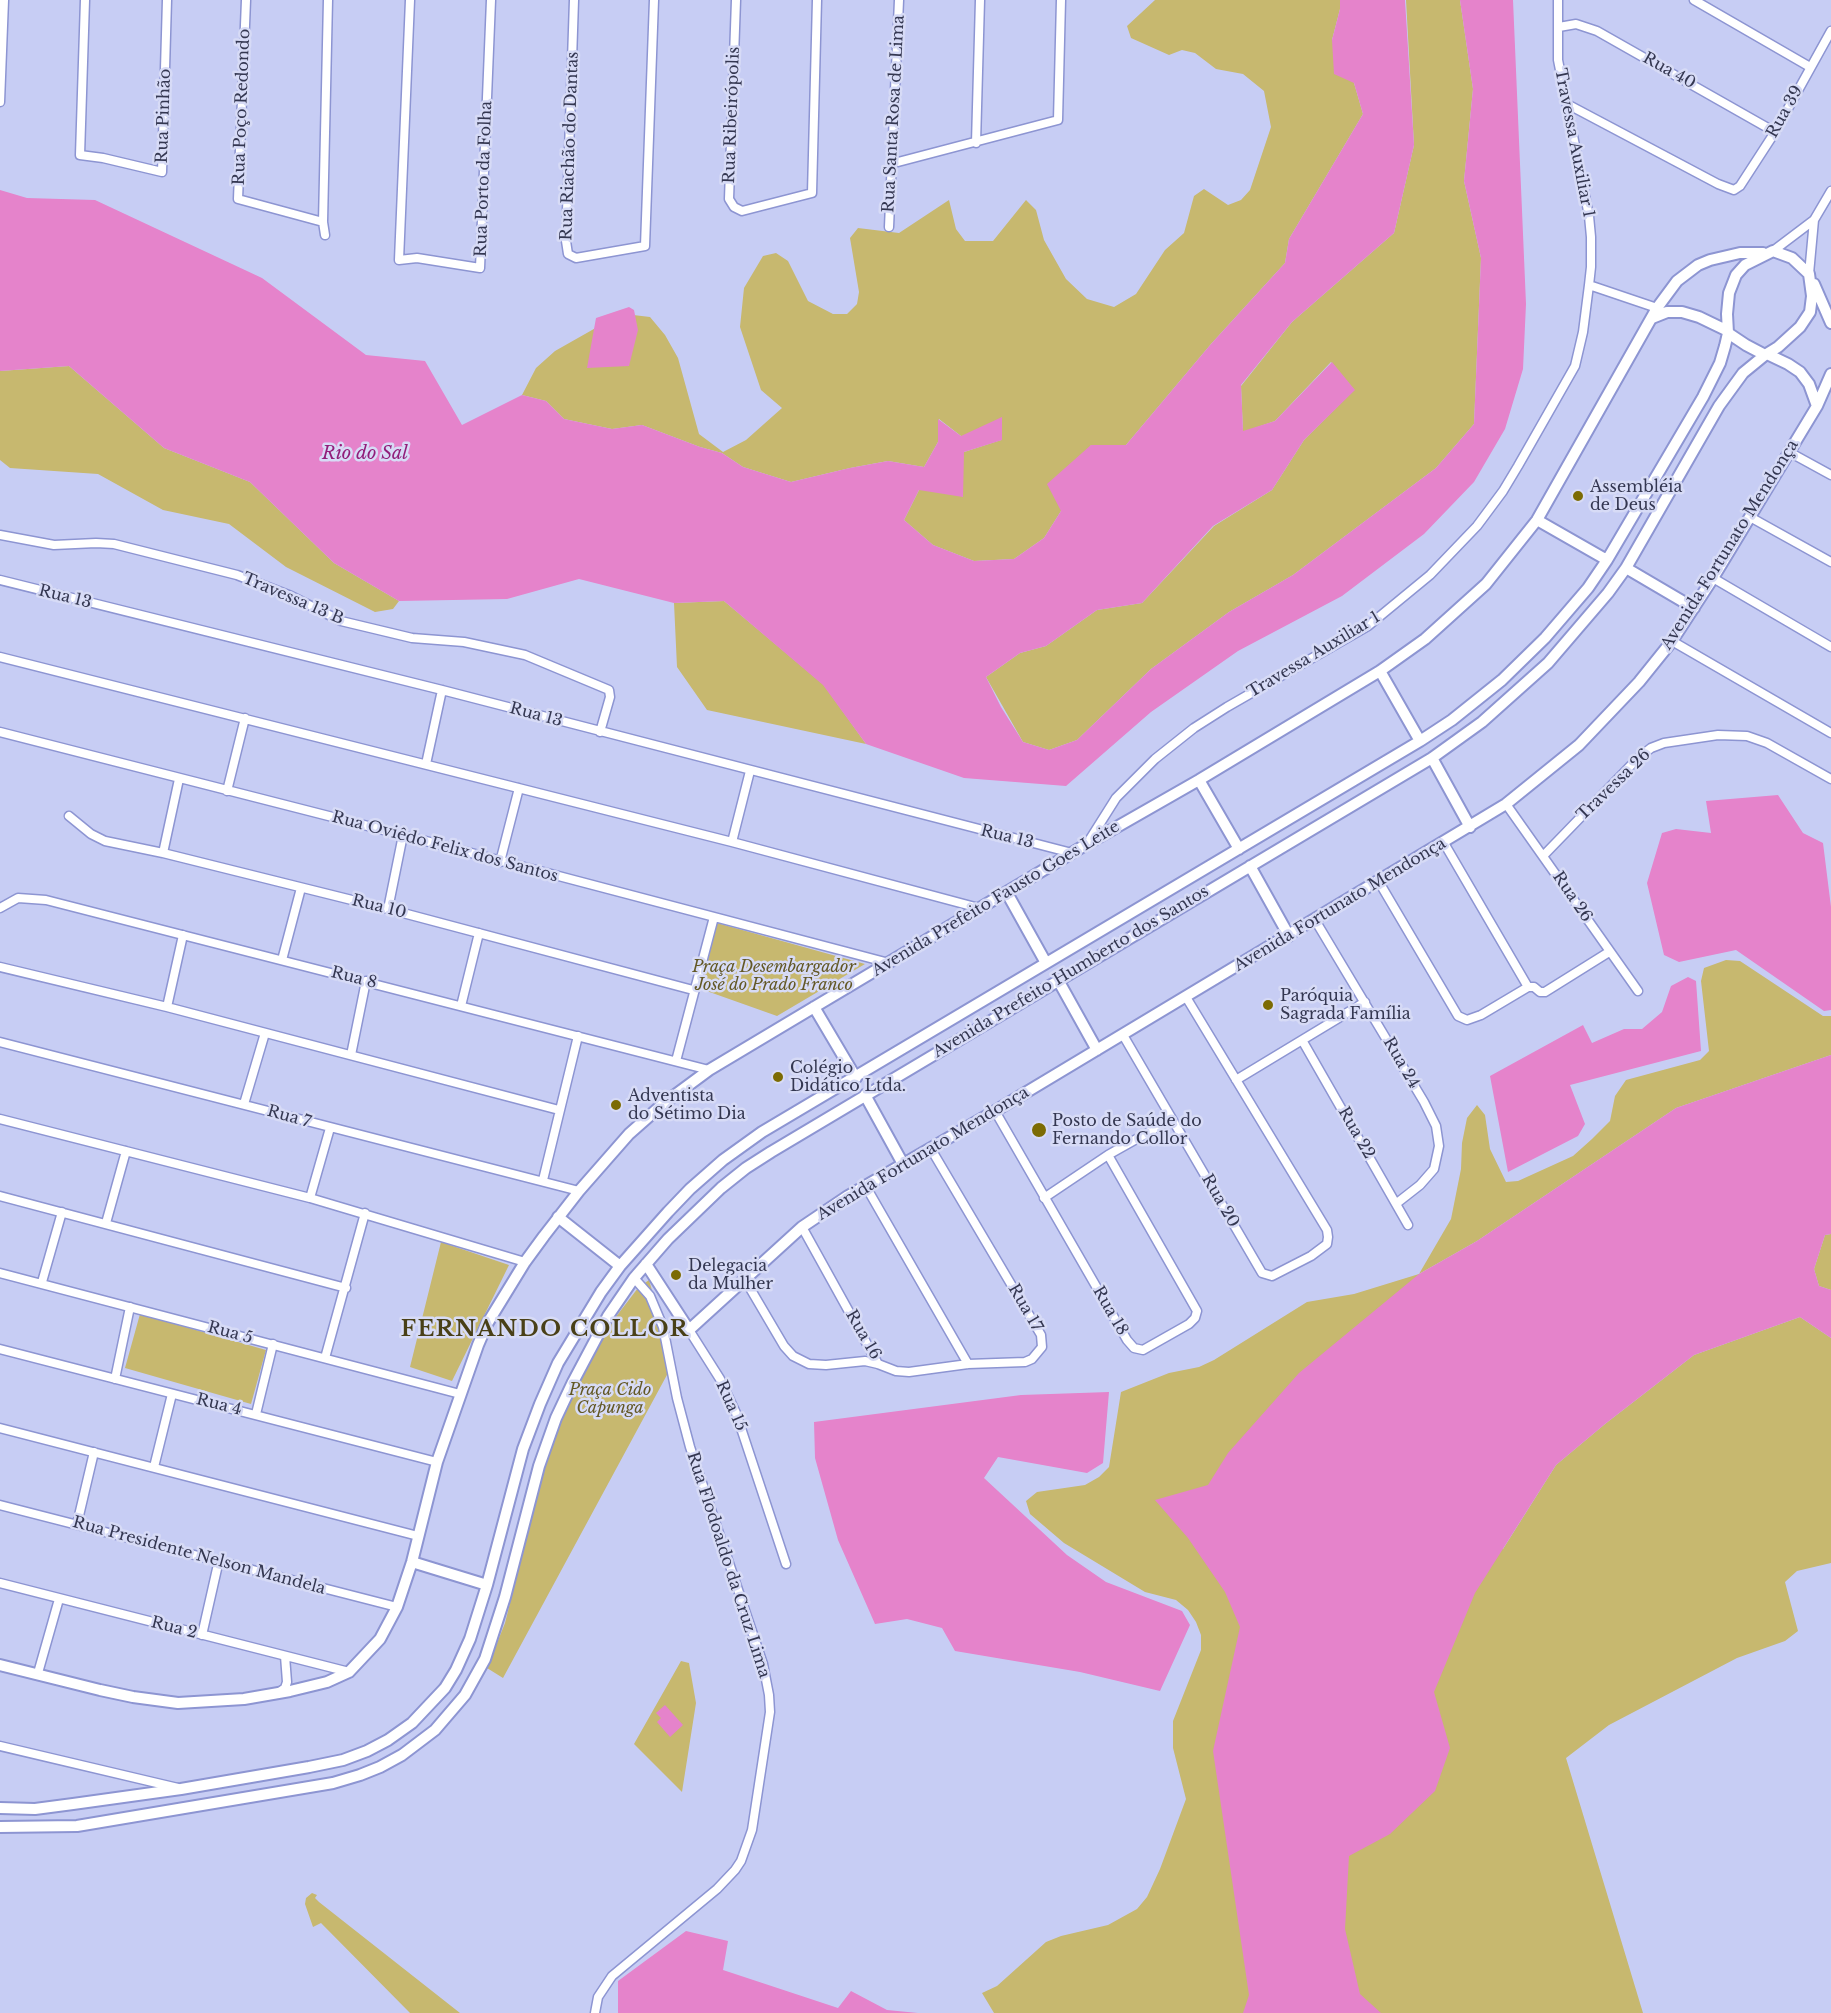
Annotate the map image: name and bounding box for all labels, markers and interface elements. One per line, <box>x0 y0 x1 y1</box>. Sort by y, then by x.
street label: Rua Santa Rosa de Lima <box>879 15 909 213</box>
street label: Rua Poço Redondo <box>230 28 254 186</box>
street label: Rua Ribeirópolis <box>720 46 744 184</box>
street label: Rua 40 <box>1639 49 1699 93</box>
street label: Rua Riachão do Dantas <box>557 51 583 241</box>
street label: Travessa Auxiliar 1 <box>1550 67 1598 219</box>
street label: Rua Pinhão <box>153 68 175 164</box>
street label: Rua 39 <box>1763 82 1807 142</box>
street label: Rua Porto da Folha <box>472 101 496 257</box>
street label: Avenida Fortunato Mendonça <box>1657 437 1803 653</box>
water label: Rio do Sal <box>322 443 408 465</box>
place label: Assembléia de Deus <box>1590 477 1682 515</box>
marker: Assembléia de Deus <box>1571 489 1585 503</box>
street label: Travessa 13 B <box>239 569 347 629</box>
street label: Rua 13 <box>37 581 93 613</box>
street label: Travessa Auxiliar 1 <box>1244 608 1384 702</box>
street label: Rua 13 <box>508 699 564 731</box>
street label: Travessa 26 <box>1573 745 1655 825</box>
street label: Rua Oviêdo Felix dos Santos <box>330 808 560 886</box>
street label: Avenida Prefeito Fausto Goes Leite <box>869 817 1123 981</box>
street label: Rua 13 <box>979 821 1035 853</box>
street label: Avenida Fortunato Mendonça <box>1231 834 1449 976</box>
street label: Rua 26 <box>1548 868 1596 926</box>
street label: Avenida Prefeito Humberto dos Santos <box>930 882 1212 1062</box>
street label: Rua 10 <box>350 891 408 923</box>
park label: Praça Desembargador José do Prado Franco <box>692 957 856 995</box>
street label: Rua 8 <box>329 963 379 993</box>
place label: Paróquia Sagrada Família <box>1280 986 1411 1024</box>
marker: Paróquia Sagrada Família <box>1261 998 1275 1012</box>
street label: Rua 24 <box>1379 1034 1423 1092</box>
place label: Colégio Didático Ltda. <box>790 1058 906 1096</box>
marker: Colégio Didático Ltda. <box>771 1070 785 1084</box>
street label: Avenida Fortunato Mendonça <box>814 1083 1032 1225</box>
place label: Adventista do Sétimo Dia <box>628 1086 746 1124</box>
marker: Adventista do Sétimo Dia <box>609 1098 623 1112</box>
street label: Rua 7 <box>265 1102 313 1132</box>
street label: Rua 22 <box>1334 1104 1378 1162</box>
place label: Posto de Saúde do Fernando Collor <box>1052 1111 1202 1149</box>
marker: Posto de Saúde do Fernando Collor <box>1030 1121 1048 1139</box>
street label: Rua 20 <box>1197 1171 1243 1231</box>
place label: Delegacia da Mulher <box>688 1256 773 1294</box>
marker: Delegacia da Mulher <box>669 1268 683 1282</box>
street label: Rua 17 <box>1004 1281 1046 1335</box>
street label: Rua 18 <box>1088 1283 1132 1339</box>
street label: Rua 16 <box>841 1307 885 1363</box>
district label: FERNANDO COLLOR <box>401 1317 689 1343</box>
street label: Rua 5 <box>205 1318 255 1348</box>
street label: Rua 15 <box>711 1378 751 1434</box>
park label: Praça Cido Capunga <box>569 1380 651 1418</box>
street label: Rua 4 <box>194 1390 244 1420</box>
street label: Rua Flodoaldo da Cruz Lima <box>682 1450 774 1680</box>
street label: Rua Presidente Nelson Mandela <box>70 1513 328 1599</box>
street label: Rua 2 <box>149 1613 199 1643</box>

